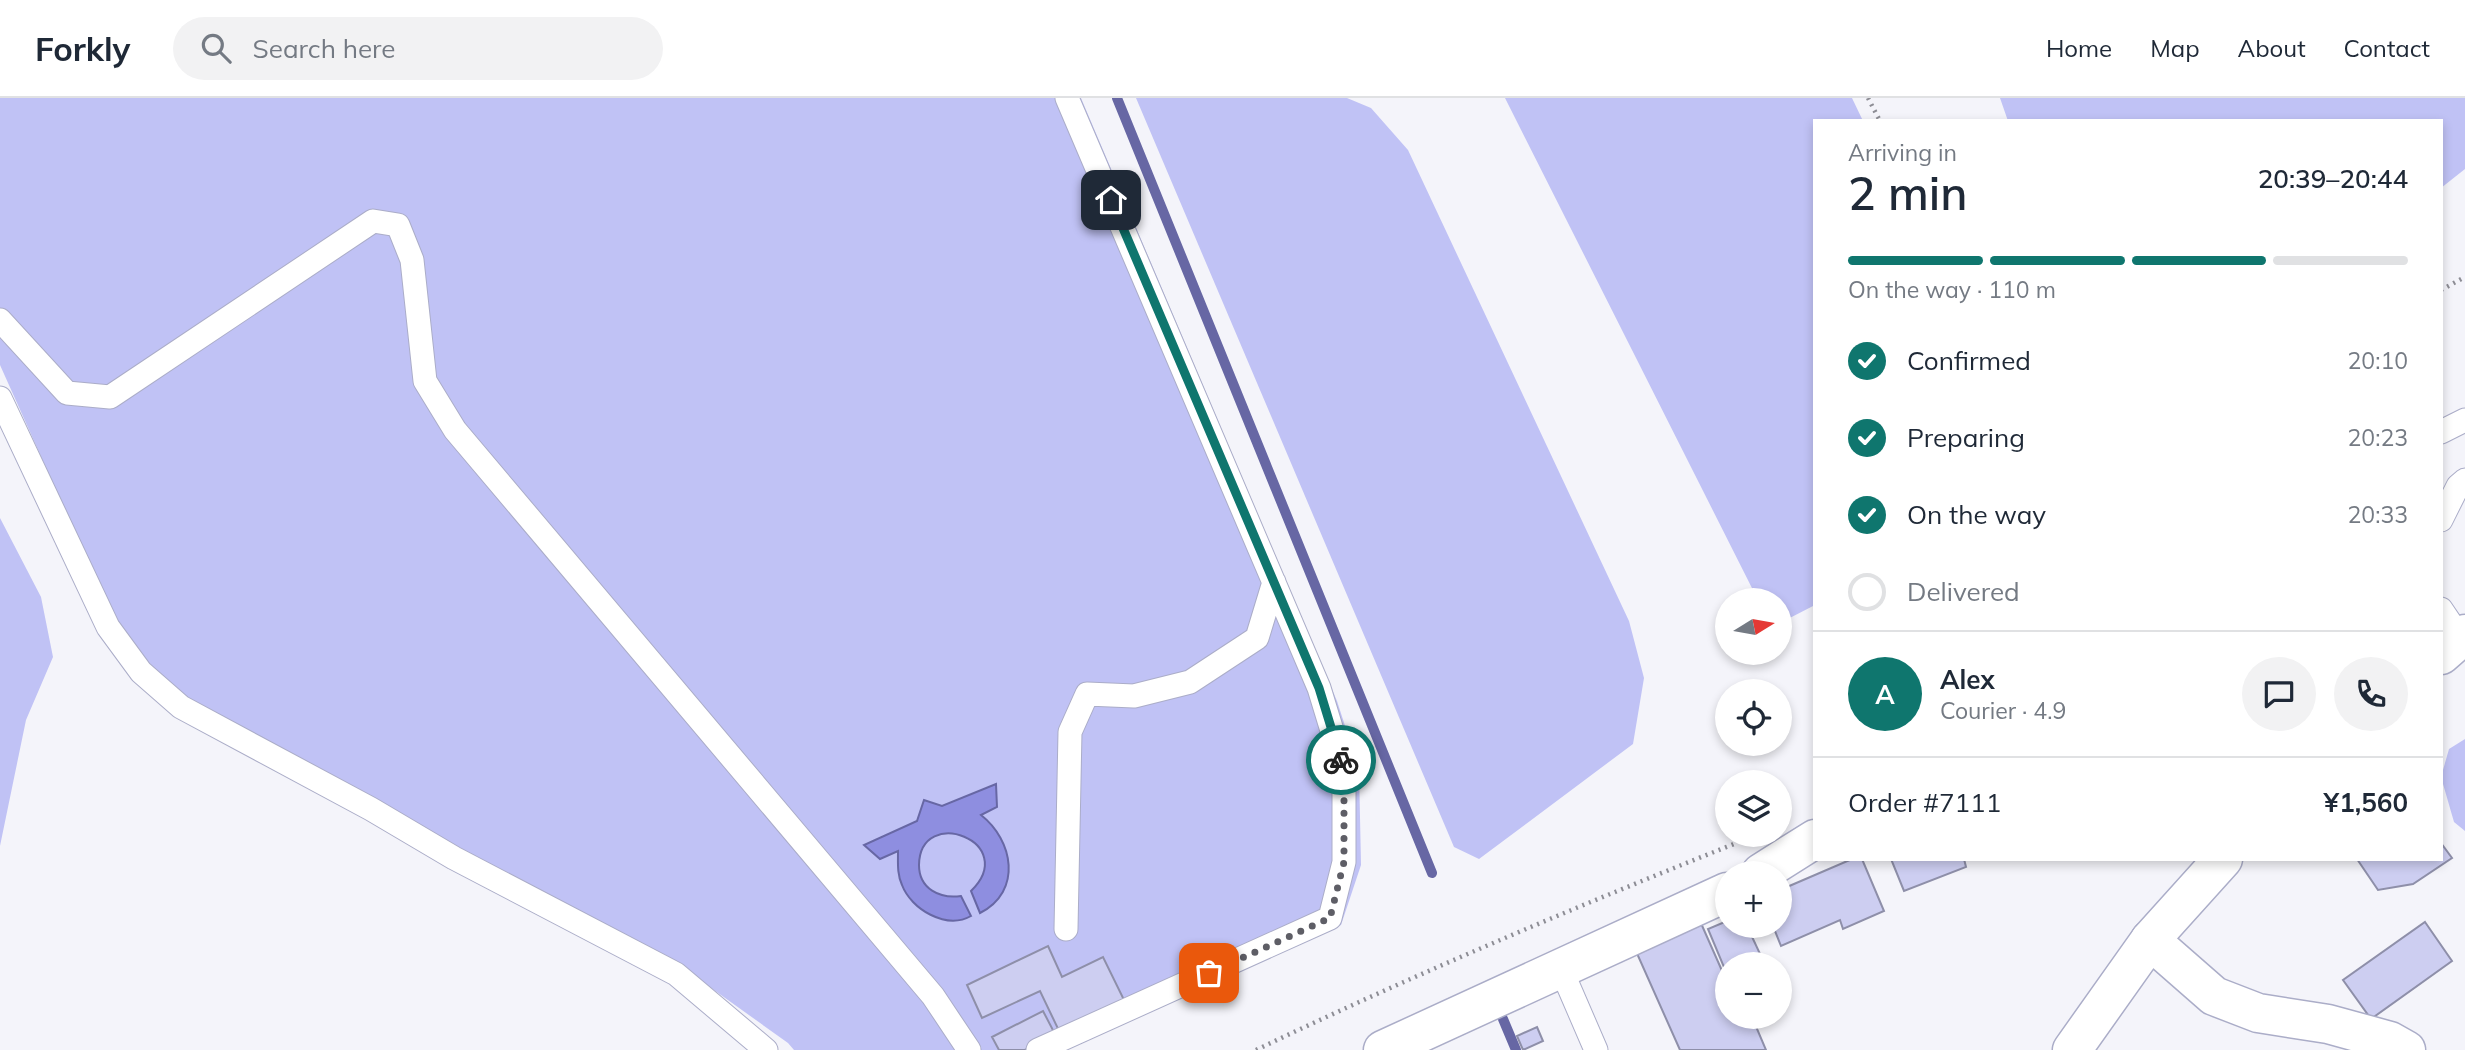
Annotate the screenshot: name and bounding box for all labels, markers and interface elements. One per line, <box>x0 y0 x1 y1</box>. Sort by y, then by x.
search box <box>173 17 663 80</box>
text: Forkly <box>35 28 131 69</box>
icon: search <box>197 29 235 67</box>
text: Search here <box>253 32 395 65</box>
text: Home <box>2046 33 2112 63</box>
text: Map <box>2150 33 2200 63</box>
text: About <box>2238 33 2306 63</box>
text: Contact <box>2344 33 2430 63</box>
text: Arriving in <box>1848 138 1957 167</box>
text: 20:39–20:44 <box>2258 162 2408 195</box>
text: 2 min <box>1848 164 1967 222</box>
pin <box>1081 170 1141 230</box>
icon: home <box>1092 181 1130 219</box>
text: On the way · 110 m <box>1848 275 2056 304</box>
icon: check <box>1848 342 1886 380</box>
text: Confirmed <box>1907 344 2031 377</box>
text: 20:10 <box>2348 346 2408 375</box>
icon: check <box>1848 419 1886 457</box>
text: Preparing <box>1907 421 2025 454</box>
text: 20:23 <box>2348 423 2408 452</box>
icon: check <box>1848 496 1886 534</box>
text: On the way <box>1907 498 2046 531</box>
text: 20:33 <box>2348 500 2408 529</box>
text: Delivered <box>1907 575 2020 608</box>
north arrow <box>1715 588 1792 665</box>
map controls <box>1715 588 1792 1029</box>
button: chat <box>2242 657 2316 731</box>
button: phone <box>2334 657 2408 731</box>
text: Alex <box>1940 663 1995 696</box>
text: A <box>1875 678 1895 711</box>
button: locate <box>1715 679 1792 756</box>
text: Courier · 4.9 <box>1940 696 2066 725</box>
courier <box>1306 725 1376 795</box>
icon: bike <box>1322 741 1360 779</box>
button: layers <box>1715 770 1792 847</box>
text: Order #7111 <box>1848 786 2001 819</box>
text: ¥1,560 <box>2324 786 2408 819</box>
button: + <box>1715 861 1792 938</box>
pin <box>1179 943 1239 1003</box>
button: − <box>1715 952 1792 1029</box>
icon: bag <box>1190 954 1228 992</box>

